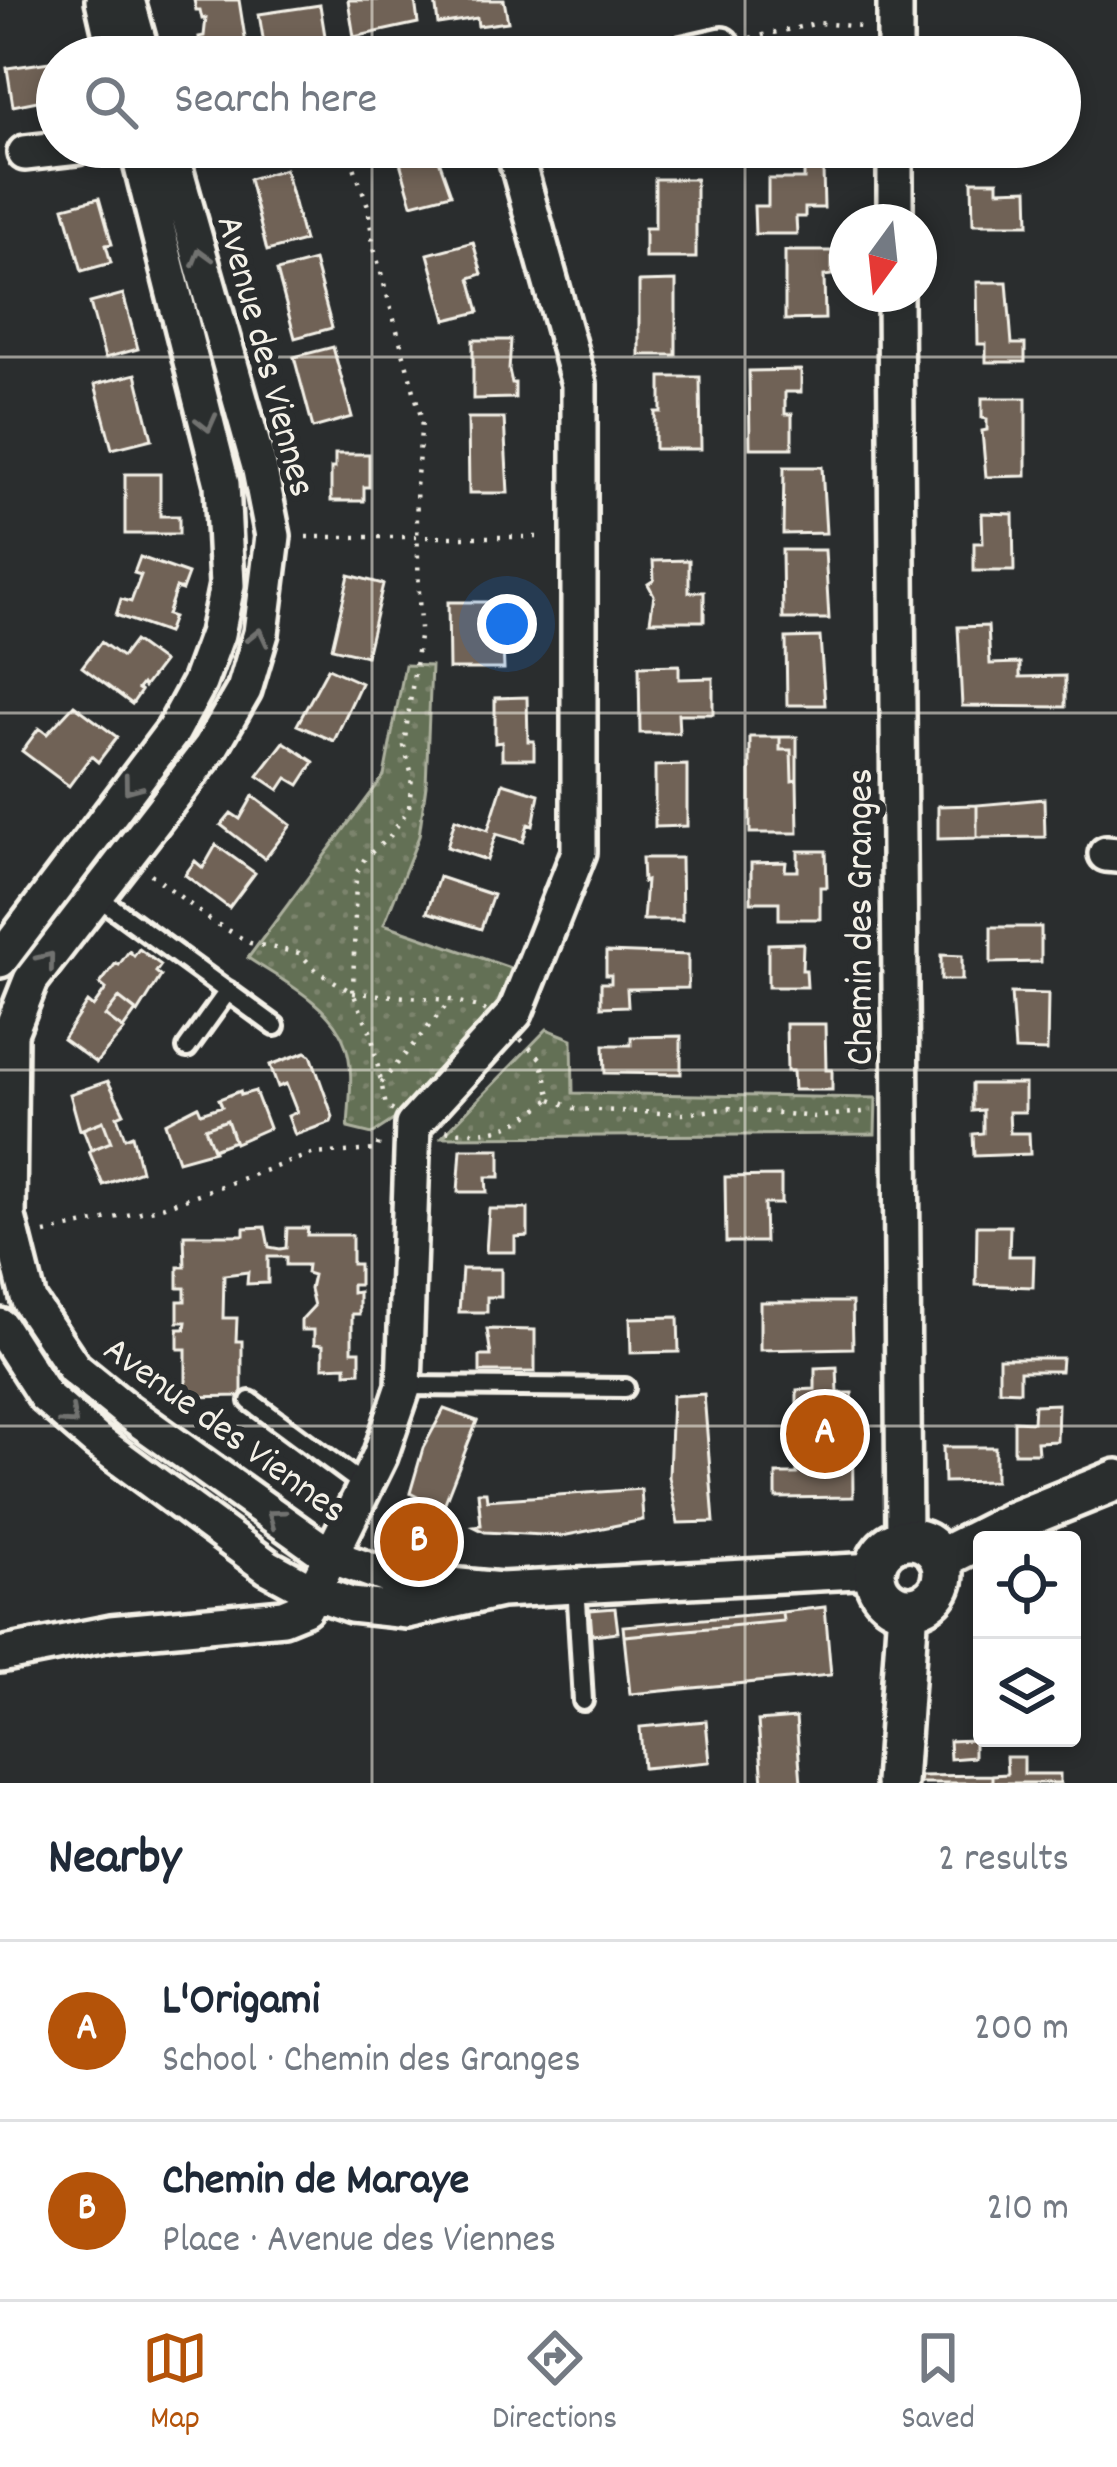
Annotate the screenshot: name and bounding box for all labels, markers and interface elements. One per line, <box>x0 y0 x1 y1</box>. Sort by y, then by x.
search box <box>36 36 1081 168</box>
icon: search <box>78 69 144 135</box>
text: Search here <box>174 70 377 134</box>
north arrow <box>829 204 937 312</box>
street label: Avenue des Viennes <box>199 210 327 503</box>
one-way arrow <box>190 247 215 268</box>
one-way arrow <box>193 413 218 433</box>
your location <box>477 594 537 654</box>
one-way arrow <box>244 627 269 647</box>
street label: Chemin des Granges <box>836 768 891 1066</box>
one-way arrow <box>124 773 146 795</box>
one-way arrow <box>32 952 54 974</box>
street label: Avenue des Viennes <box>90 1325 356 1539</box>
pin: A <box>786 1389 864 1479</box>
one-way arrow <box>56 1404 78 1425</box>
pin: B <box>380 1497 458 1587</box>
one-way arrow <box>266 1509 288 1531</box>
map controls <box>973 1531 1081 1747</box>
button: locate <box>973 1531 1081 1639</box>
button: layers <box>973 1639 1081 1747</box>
text: Nearby <box>48 1825 181 1897</box>
text: 2 results <box>938 1834 1069 1889</box>
text: L'Origami <box>162 1971 320 2035</box>
text: A <box>76 2003 98 2058</box>
text: 200 m <box>974 2003 1069 2058</box>
text: School · Chemin des Granges <box>162 2035 581 2090</box>
text: Chemin de Maraye <box>162 2151 469 2215</box>
text: B <box>78 2183 96 2238</box>
text: 210 m <box>986 2183 1069 2238</box>
text: Place · Avenue des Viennes <box>162 2215 556 2270</box>
tab: Map <box>142 2325 208 2444</box>
tab: Directions <box>492 2325 617 2444</box>
tab: Saved <box>901 2325 975 2444</box>

